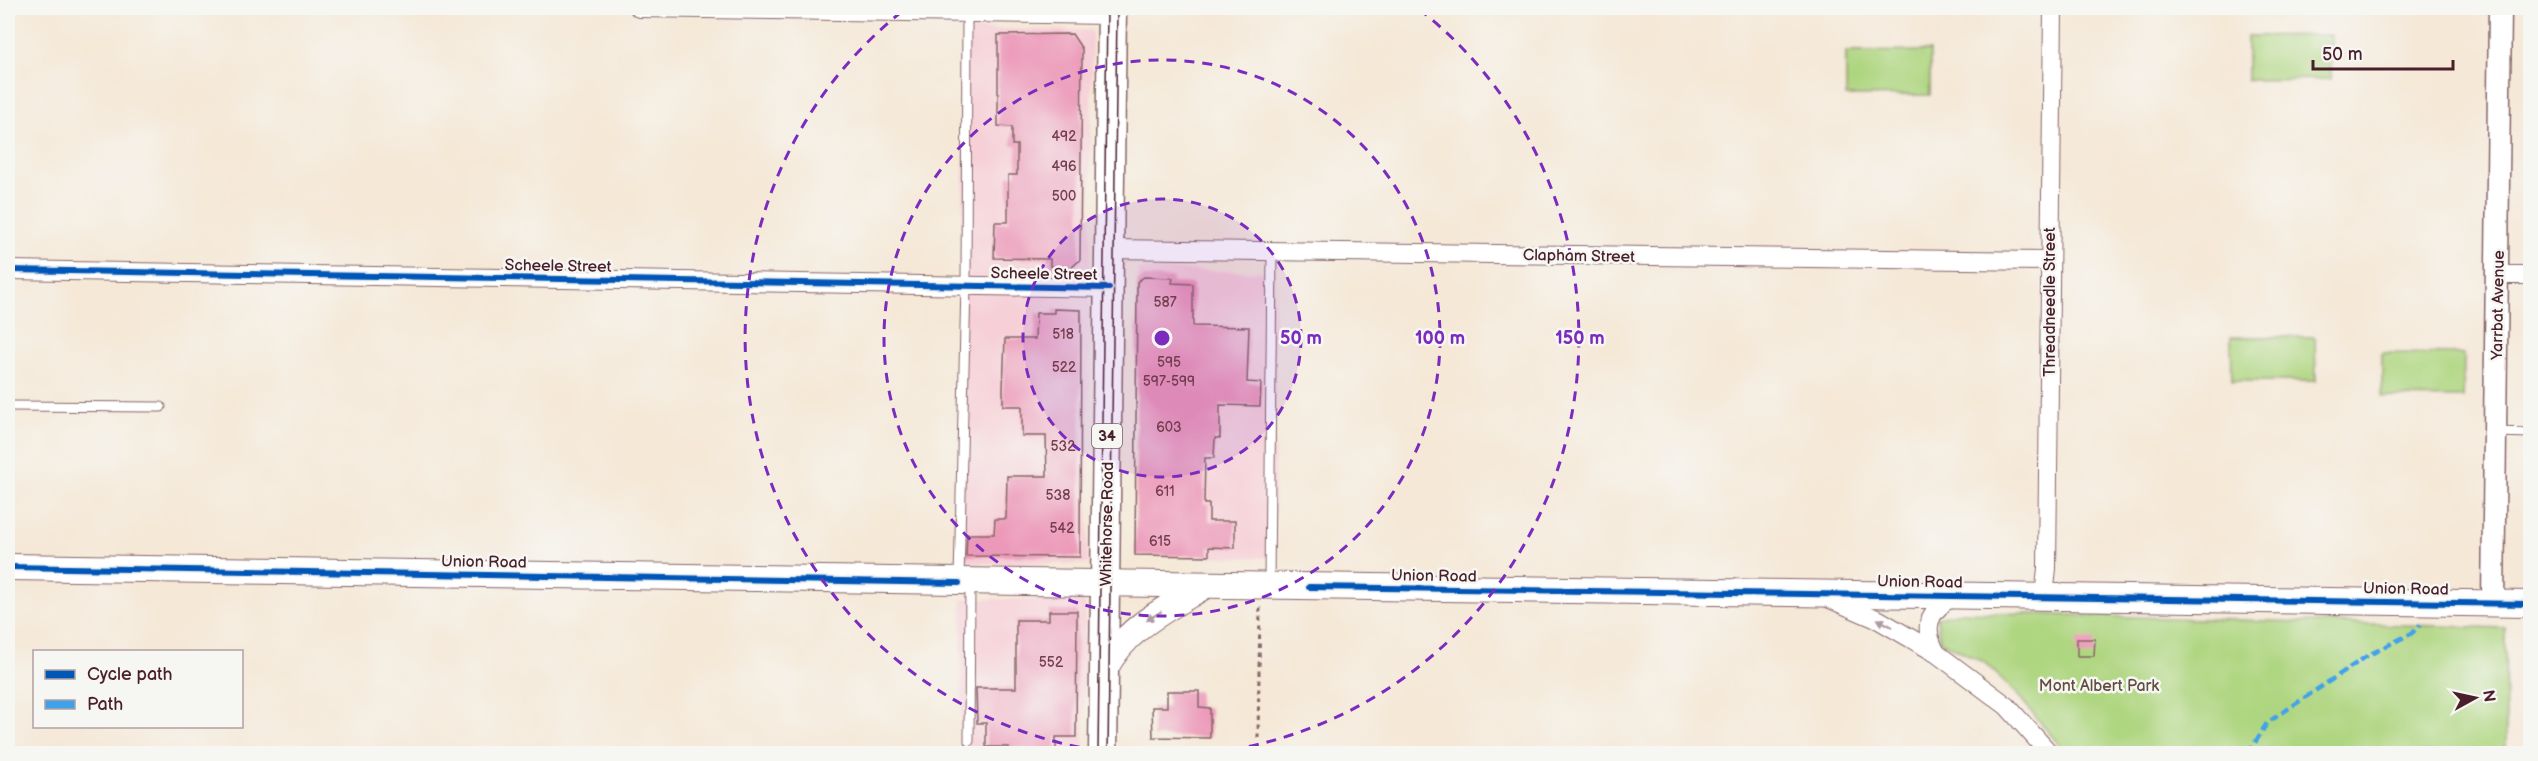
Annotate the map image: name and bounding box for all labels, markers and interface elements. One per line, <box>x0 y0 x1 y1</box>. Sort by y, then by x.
scale bar <box>2313 33 2452 71</box>
text: 50 m <box>2322 44 2363 65</box>
house number: 492 <box>1052 128 1077 145</box>
house number: 496 <box>1051 158 1077 175</box>
house number: 500 <box>1052 188 1076 205</box>
street label: Threadneedle Street <box>2041 227 2060 377</box>
street label: Clapham Street <box>1523 246 1635 267</box>
street label: Yarrbat Avenue <box>2488 250 2509 361</box>
street label: Scheele Street <box>504 256 612 277</box>
street label: Scheele Street <box>990 264 1098 285</box>
house number: 587 <box>1153 294 1177 311</box>
house number: 518 <box>1052 326 1074 343</box>
centre of rings <box>1152 328 1172 348</box>
text: 50 m <box>1280 328 1322 349</box>
text: 100 m <box>1415 328 1465 349</box>
text: 150 m <box>1555 328 1605 349</box>
house number: 595 <box>1157 354 1181 371</box>
house number: 522 <box>1052 359 1077 376</box>
house number: 597-599 <box>1143 373 1195 390</box>
house number: 603 <box>1156 419 1182 436</box>
road number: 34 <box>1092 424 1122 448</box>
house number: 532 <box>1051 438 1076 455</box>
street label: Whitehorse Road <box>1097 462 1118 586</box>
house number: 611 <box>1155 483 1175 500</box>
house number: 538 <box>1046 487 1070 504</box>
house number: 542 <box>1050 520 1075 537</box>
house number: 615 <box>1149 533 1171 550</box>
street label: Union Road <box>441 552 527 573</box>
street label: Union Road <box>1391 566 1477 587</box>
street label: Union Road <box>1877 572 1963 593</box>
street label: Union Road <box>2363 579 2449 600</box>
one-way arrow <box>1146 610 1162 621</box>
one-way arrow <box>1877 618 1894 628</box>
legend <box>33 650 243 728</box>
house number: 552 <box>1039 654 1064 671</box>
text: Cycle path <box>87 664 173 685</box>
north arrow <box>2445 668 2505 728</box>
park label: Mont Albert Park <box>2039 677 2159 696</box>
text: N <box>2478 689 2499 703</box>
text: Path <box>87 694 123 715</box>

